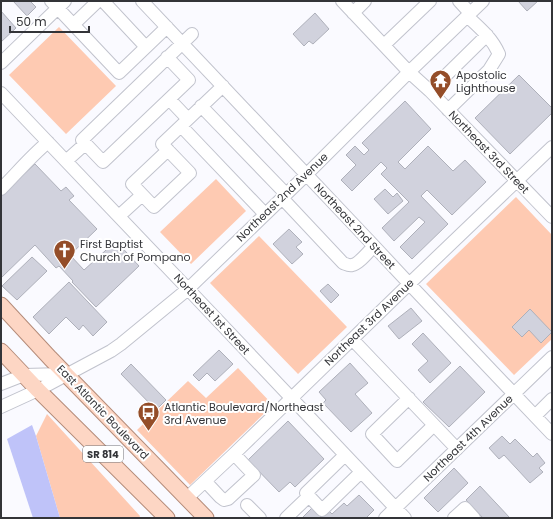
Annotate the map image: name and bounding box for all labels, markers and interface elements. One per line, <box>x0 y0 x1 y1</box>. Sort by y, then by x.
scale bar <box>10 8 89 34</box>
text: 50 m <box>16 13 47 30</box>
place label: Apostolic Lighthouse <box>456 67 516 96</box>
temple icon: Apostolic Lighthouse <box>427 68 453 101</box>
street label: Northeast 3rd Street <box>445 107 533 197</box>
street label: Northeast 2nd Avenue <box>233 149 332 245</box>
street label: Northeast 2nd Street <box>311 179 399 273</box>
place label: First Baptist Church of Pompano <box>80 236 191 265</box>
church icon: First Baptist Church of Pompano <box>52 237 78 270</box>
street label: Northeast 1st Street <box>170 270 254 358</box>
street label: Northeast 3rd Avenue <box>321 275 418 369</box>
street label: East Atlantic Boulevard <box>53 361 153 463</box>
street label: Northeast 4th Avenue <box>420 391 517 485</box>
place label: Atlantic Boulevard/Northeast 3rd Avenue <box>164 399 324 428</box>
bus stop icon: Atlantic Boulevard/Northeast 3rd Avenue <box>135 400 161 433</box>
road number: SR 814 <box>83 446 123 462</box>

